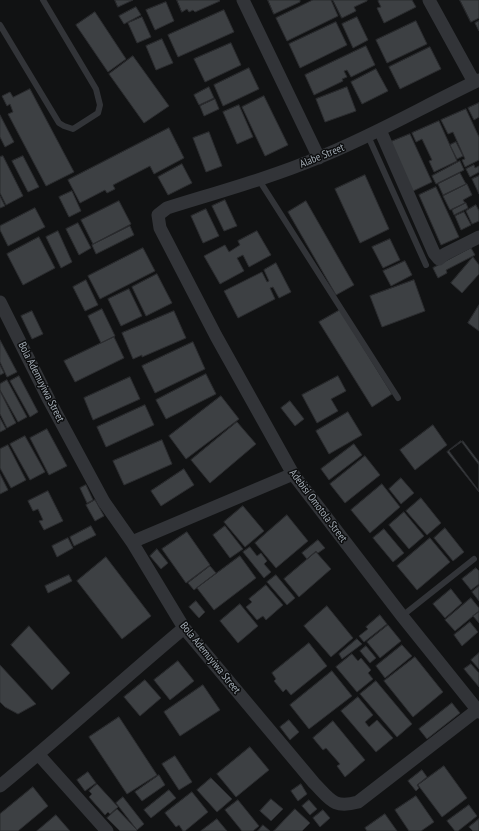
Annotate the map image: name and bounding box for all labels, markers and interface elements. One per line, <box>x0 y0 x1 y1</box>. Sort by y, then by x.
street label: Alabe Street <box>298 141 346 171</box>
street label: Bola Ademuyiwa Street <box>15 340 67 424</box>
street label: Adebisi Omotola Street <box>286 467 350 545</box>
street label: Bola Ademuyiwa Street <box>177 620 243 696</box>

